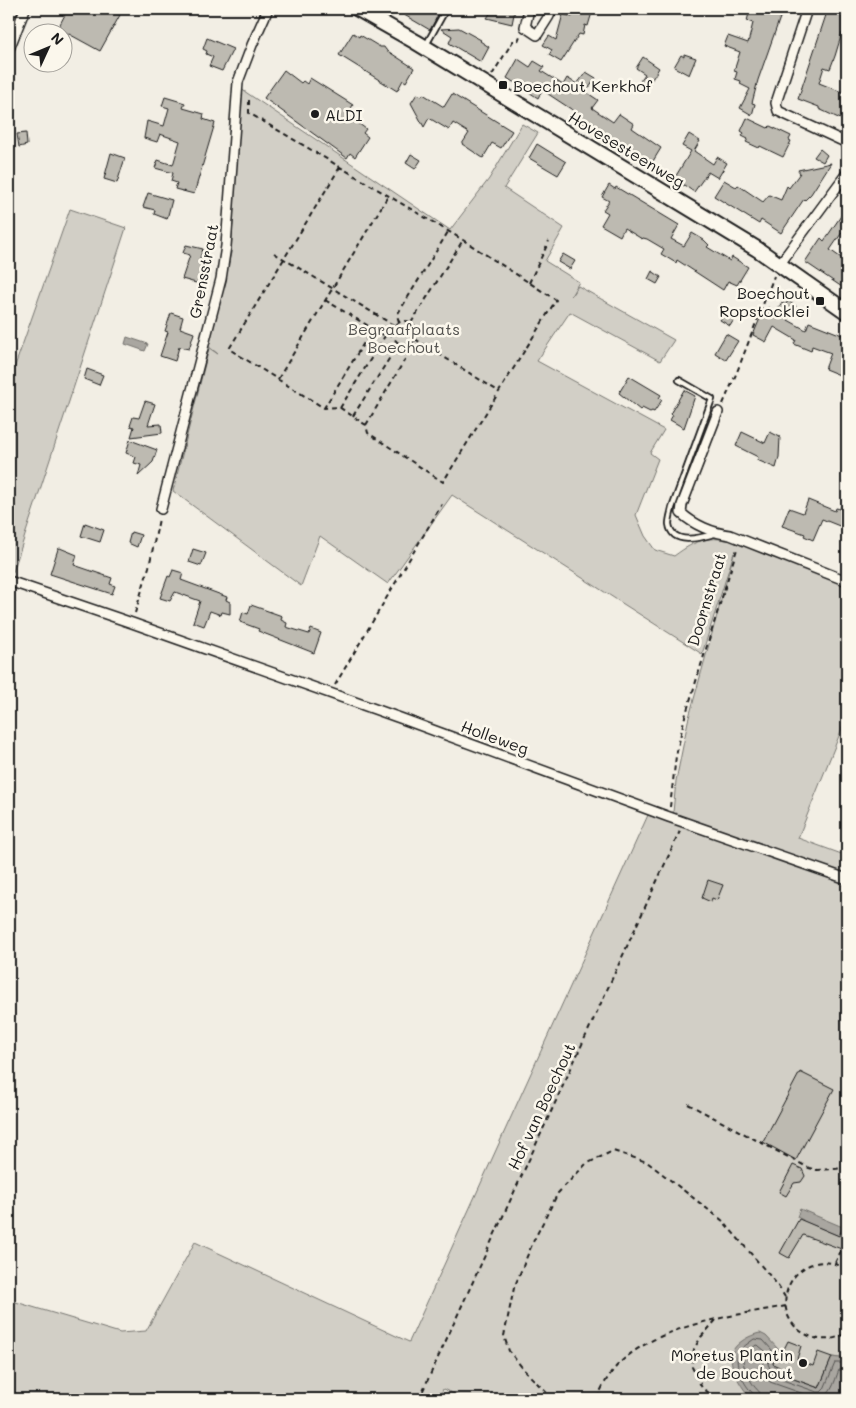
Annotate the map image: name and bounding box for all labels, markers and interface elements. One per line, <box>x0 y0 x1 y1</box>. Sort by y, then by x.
north arrow <box>22 22 72 72</box>
text: N <box>47 28 68 49</box>
place label: Boechout Kerkhof <box>513 75 653 96</box>
marker: Boechout Kerkhof <box>497 79 509 91</box>
place label: ALDI <box>325 104 363 125</box>
street label: Hovesesteenweg <box>565 106 689 192</box>
marker: ALDI <box>309 108 321 120</box>
street label: Grensstraat <box>184 222 222 320</box>
place label: Boechout Ropstocklei <box>719 282 810 321</box>
marker: Boechout Ropstocklei <box>814 295 826 307</box>
park label: Begraafplaats Boechout <box>348 318 460 357</box>
street label: Doornstraat <box>682 550 730 648</box>
street label: Holleweg <box>458 715 532 759</box>
street label: Hof van Boechout <box>502 1039 580 1173</box>
place label: Moretus Plantin de Bouchout <box>671 1344 793 1383</box>
marker: Moretus Plantin de Bouchout <box>797 1357 809 1369</box>

